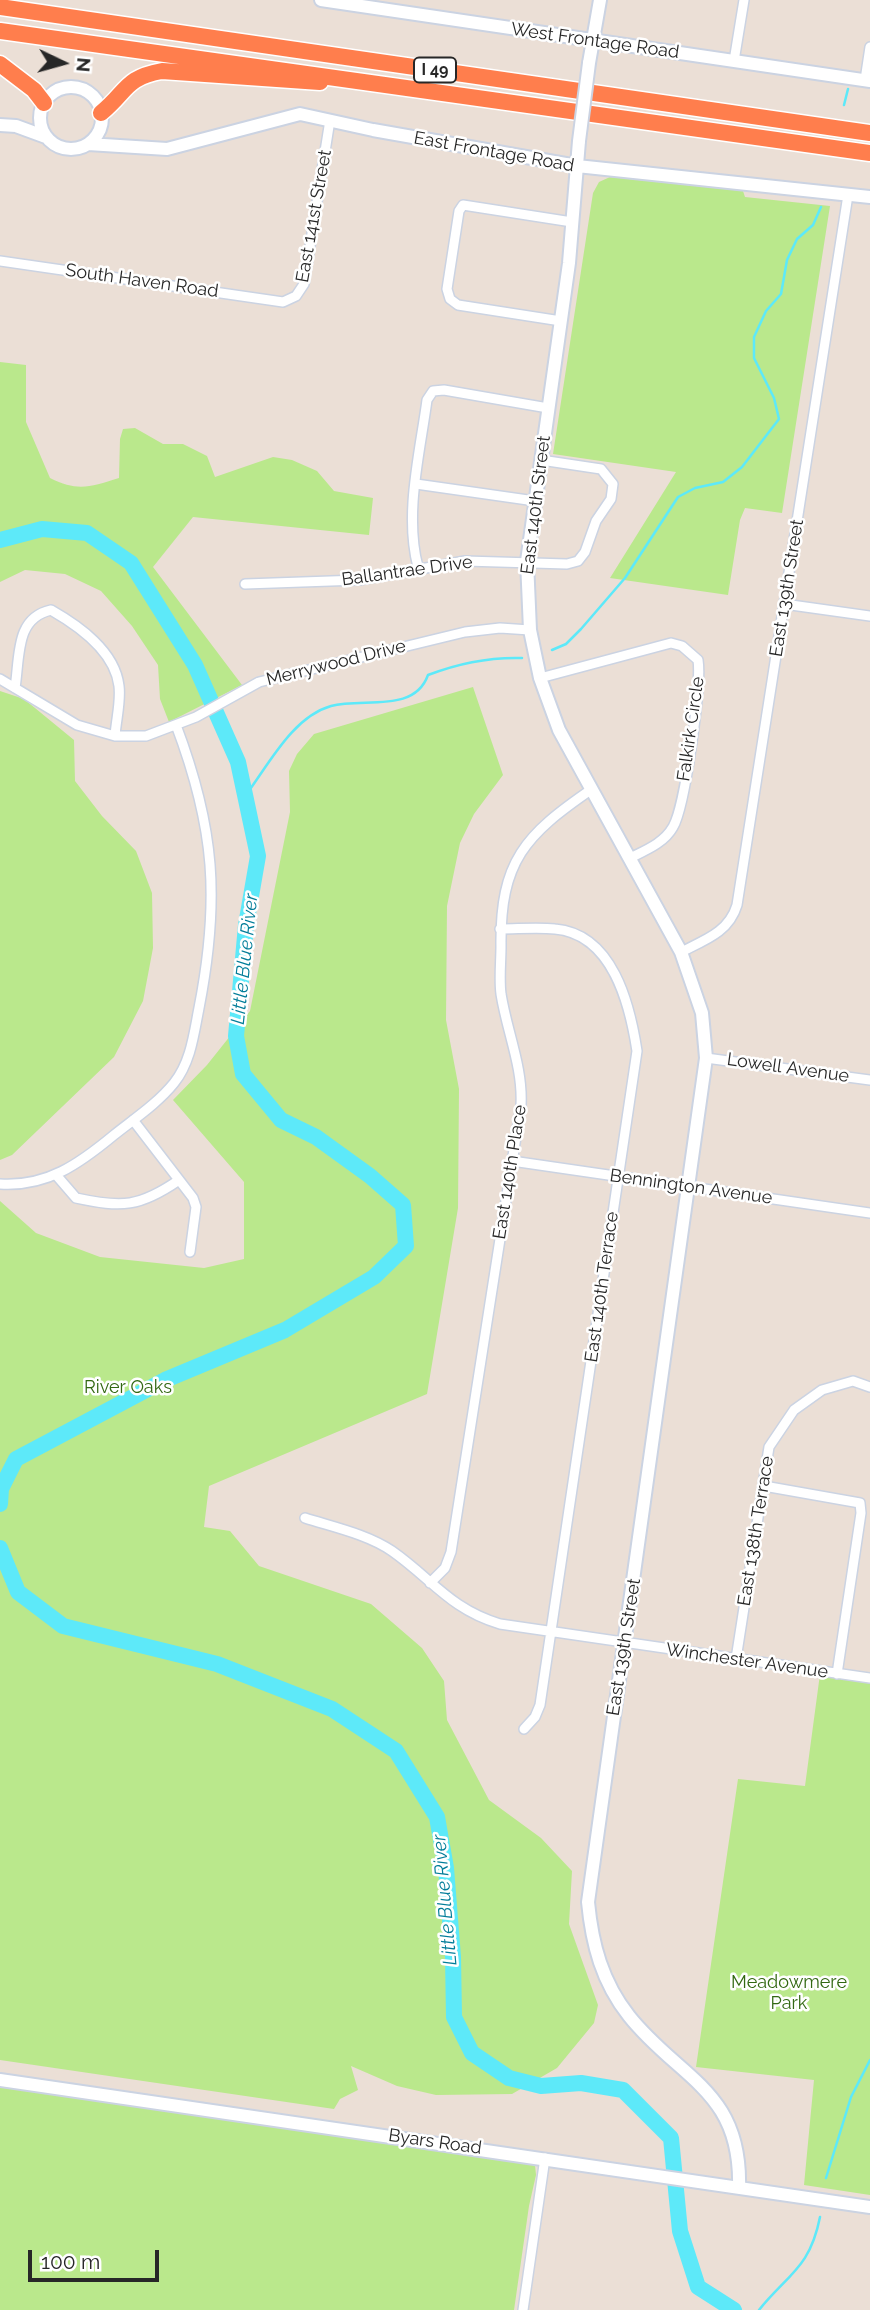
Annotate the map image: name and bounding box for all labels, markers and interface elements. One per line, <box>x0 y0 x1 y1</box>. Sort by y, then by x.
street label: West Frontage Road <box>509 18 681 64</box>
north arrow <box>28 28 98 98</box>
text: N <box>72 57 96 73</box>
road number: I 49 <box>414 58 456 82</box>
street label: East Frontage Road <box>412 127 576 177</box>
street label: East 141st Street <box>292 148 336 284</box>
street label: South Haven Road <box>64 260 220 302</box>
street label: East 140th Street <box>517 434 555 576</box>
street label: East 139th Street <box>765 518 809 658</box>
street label: Ballantrae Drive <box>340 551 474 591</box>
street label: Merrywood Drive <box>264 635 408 691</box>
street label: Falkirk Circle <box>673 675 709 783</box>
water label: Little Blue River <box>227 893 263 1025</box>
street label: Lowell Avenue <box>726 1049 850 1087</box>
street label: East 140th Place <box>489 1103 531 1241</box>
street label: Bennington Avenue <box>608 1165 774 1209</box>
street label: East 140th Terrace <box>581 1210 623 1364</box>
park label: River Oaks <box>84 1377 172 1399</box>
street label: East 138th Terrace <box>733 1455 779 1607</box>
street label: East 139th Street <box>602 1577 646 1717</box>
street label: Winchester Avenue <box>665 1639 829 1683</box>
water label: Little Blue River <box>428 1834 462 1966</box>
park label: Meadowmere Park <box>731 1972 847 2014</box>
street label: Byars Road <box>387 2125 483 2159</box>
scale bar <box>32 2236 163 2280</box>
text: 100 m <box>41 2249 100 2274</box>

